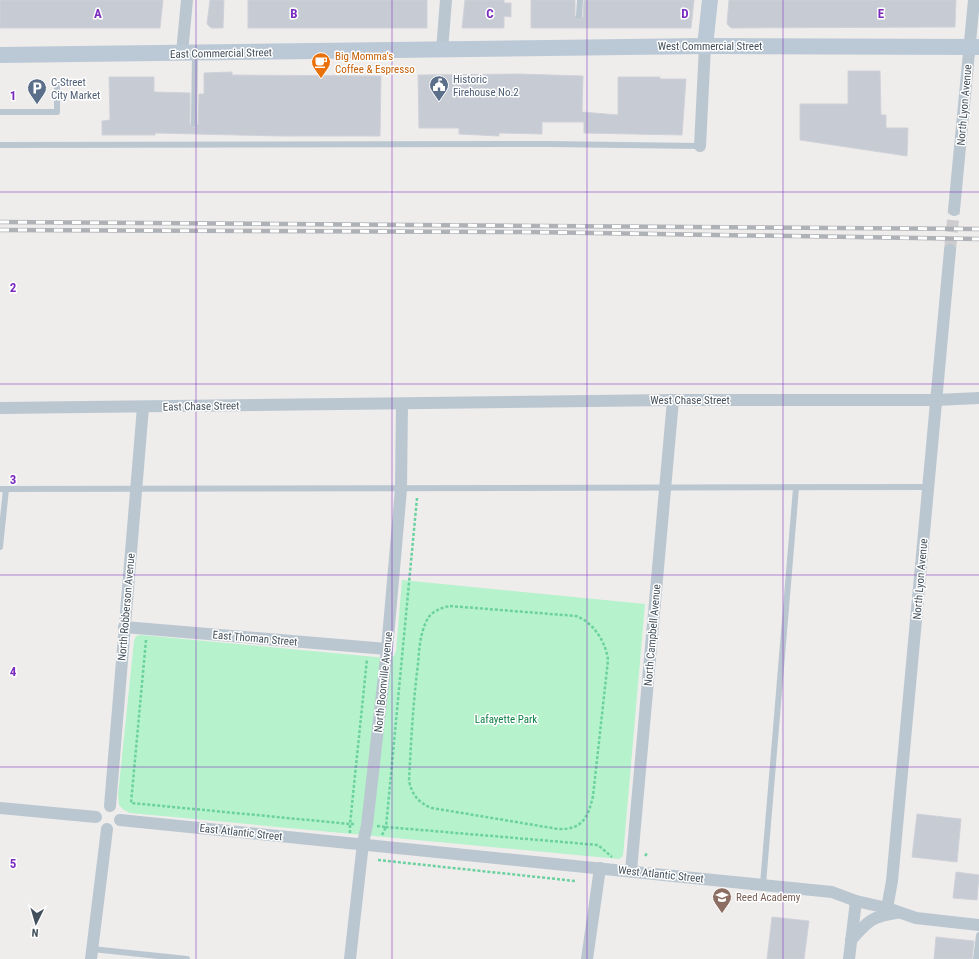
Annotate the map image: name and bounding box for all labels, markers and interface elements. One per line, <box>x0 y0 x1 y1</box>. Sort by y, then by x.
text: A <box>94 6 102 21</box>
text: B <box>290 6 298 21</box>
text: C <box>486 6 494 21</box>
text: D <box>681 6 689 21</box>
text: E <box>878 6 885 21</box>
street label: West Commercial Street <box>658 40 762 53</box>
street label: East Commercial Street <box>170 46 272 61</box>
place label: Big Momma's Coffee & Espresso <box>335 50 415 76</box>
cafe icon: Big Momma's Coffee & Espresso <box>310 51 332 79</box>
street label: North Lyon Avenue <box>954 64 975 146</box>
place label: Historic Firehouse No.2 <box>453 73 519 99</box>
public building icon: Historic Firehouse No.2 <box>428 74 450 102</box>
place label: C-Street City Market <box>51 76 100 102</box>
parking icon: C-Street City Market <box>26 77 48 105</box>
text: 1 <box>10 88 16 103</box>
text: 2 <box>10 280 17 295</box>
street label: West Chase Street <box>650 394 730 407</box>
street label: East Chase Street <box>162 399 240 414</box>
text: 3 <box>10 472 16 487</box>
street label: North Lyon Avenue <box>910 538 931 620</box>
street label: North Robberson Avenue <box>115 553 138 661</box>
street label: North Campbell Avenue <box>642 584 663 686</box>
street label: East Thoman Street <box>212 628 298 649</box>
street label: North Boonville Avenue <box>372 631 395 733</box>
text: 4 <box>10 664 17 679</box>
park label: Lafayette Park <box>475 713 537 726</box>
street label: East Atlantic Street <box>199 822 283 843</box>
text: 5 <box>10 856 17 871</box>
street label: West Atlantic Street <box>618 864 704 885</box>
school or university icon: Reed Academy <box>711 886 733 914</box>
place label: Reed Academy <box>736 891 801 904</box>
north arrow <box>16 903 56 943</box>
text: N <box>31 926 39 939</box>

